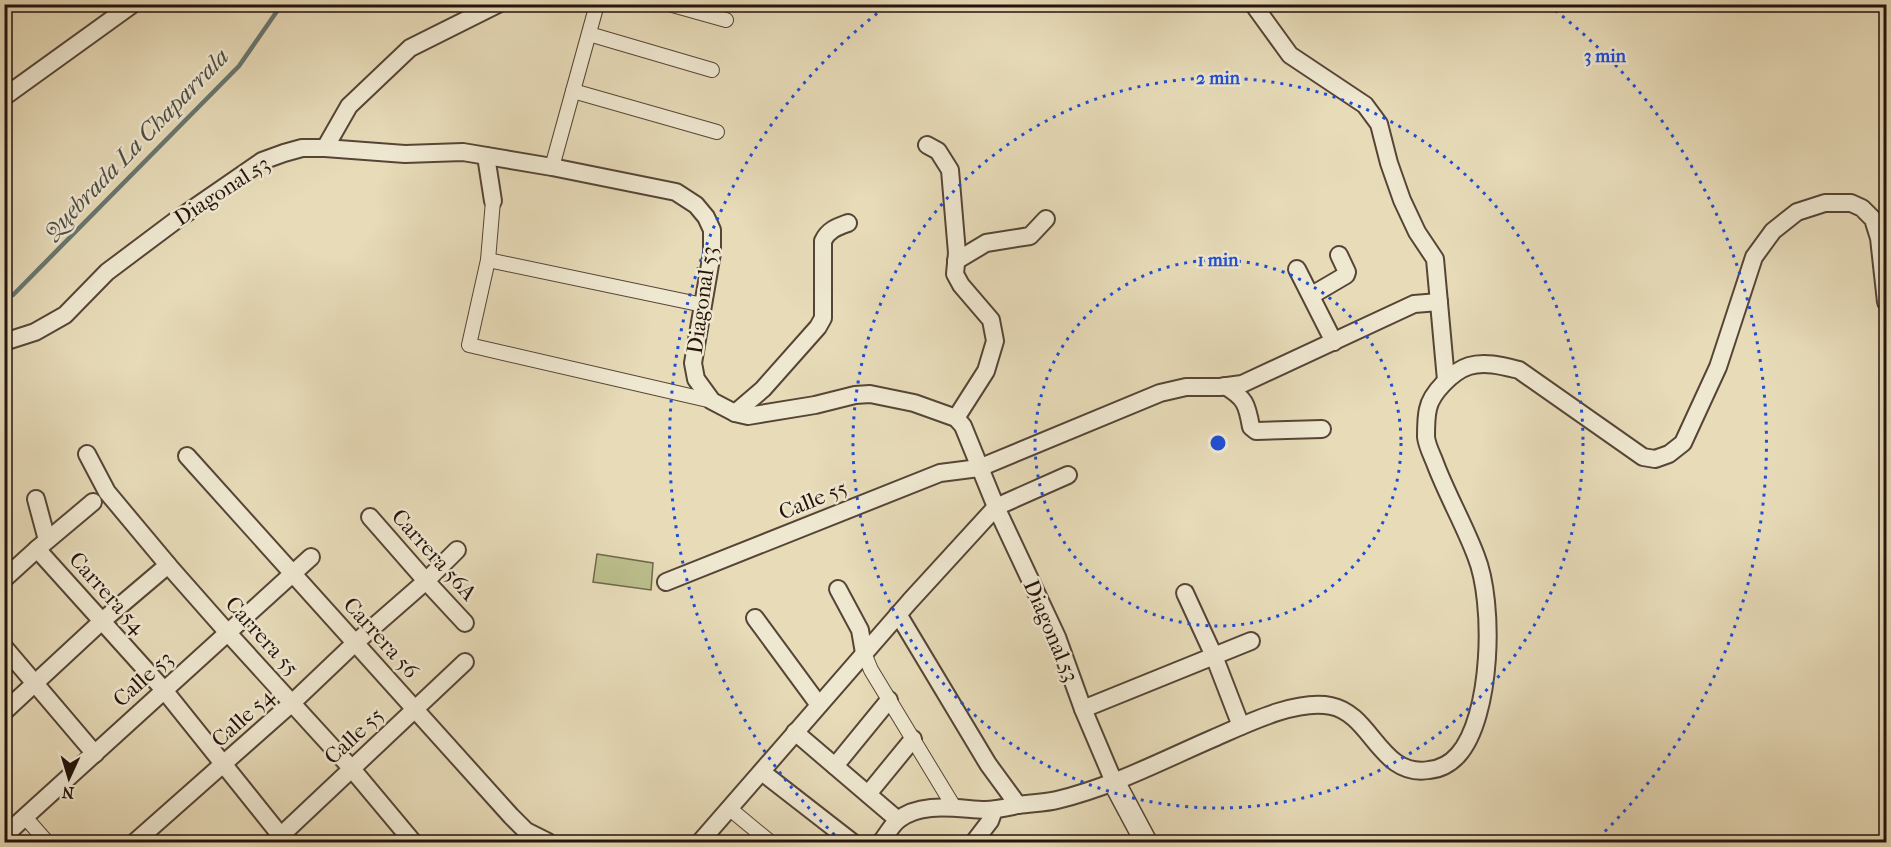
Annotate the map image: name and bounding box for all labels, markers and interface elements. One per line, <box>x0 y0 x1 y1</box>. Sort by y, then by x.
water label: Quebrada La Chaparrala <box>37 43 234 246</box>
text: 3 min <box>1584 46 1627 67</box>
text: 2 min <box>1196 68 1240 89</box>
street label: Diagonal 53 <box>169 151 275 231</box>
street label: Diagonal 53 <box>682 244 722 356</box>
text: 1 min <box>1197 250 1239 271</box>
centre of rings <box>1208 433 1228 453</box>
street label: Calle 55 <box>775 475 851 525</box>
street label: Carrera 56A <box>386 504 482 607</box>
street label: Carrera 54 <box>63 547 151 640</box>
street label: Diagonal 53 <box>1018 576 1084 686</box>
street label: Carrera 55 <box>220 591 304 681</box>
street label: Carrera 56 <box>338 592 424 684</box>
street label: Calle 53 <box>108 646 178 712</box>
street label: Calle 54 <box>206 683 280 753</box>
street label: Calle 55 <box>319 702 389 770</box>
north arrow <box>39 748 99 808</box>
text: N <box>60 783 75 802</box>

